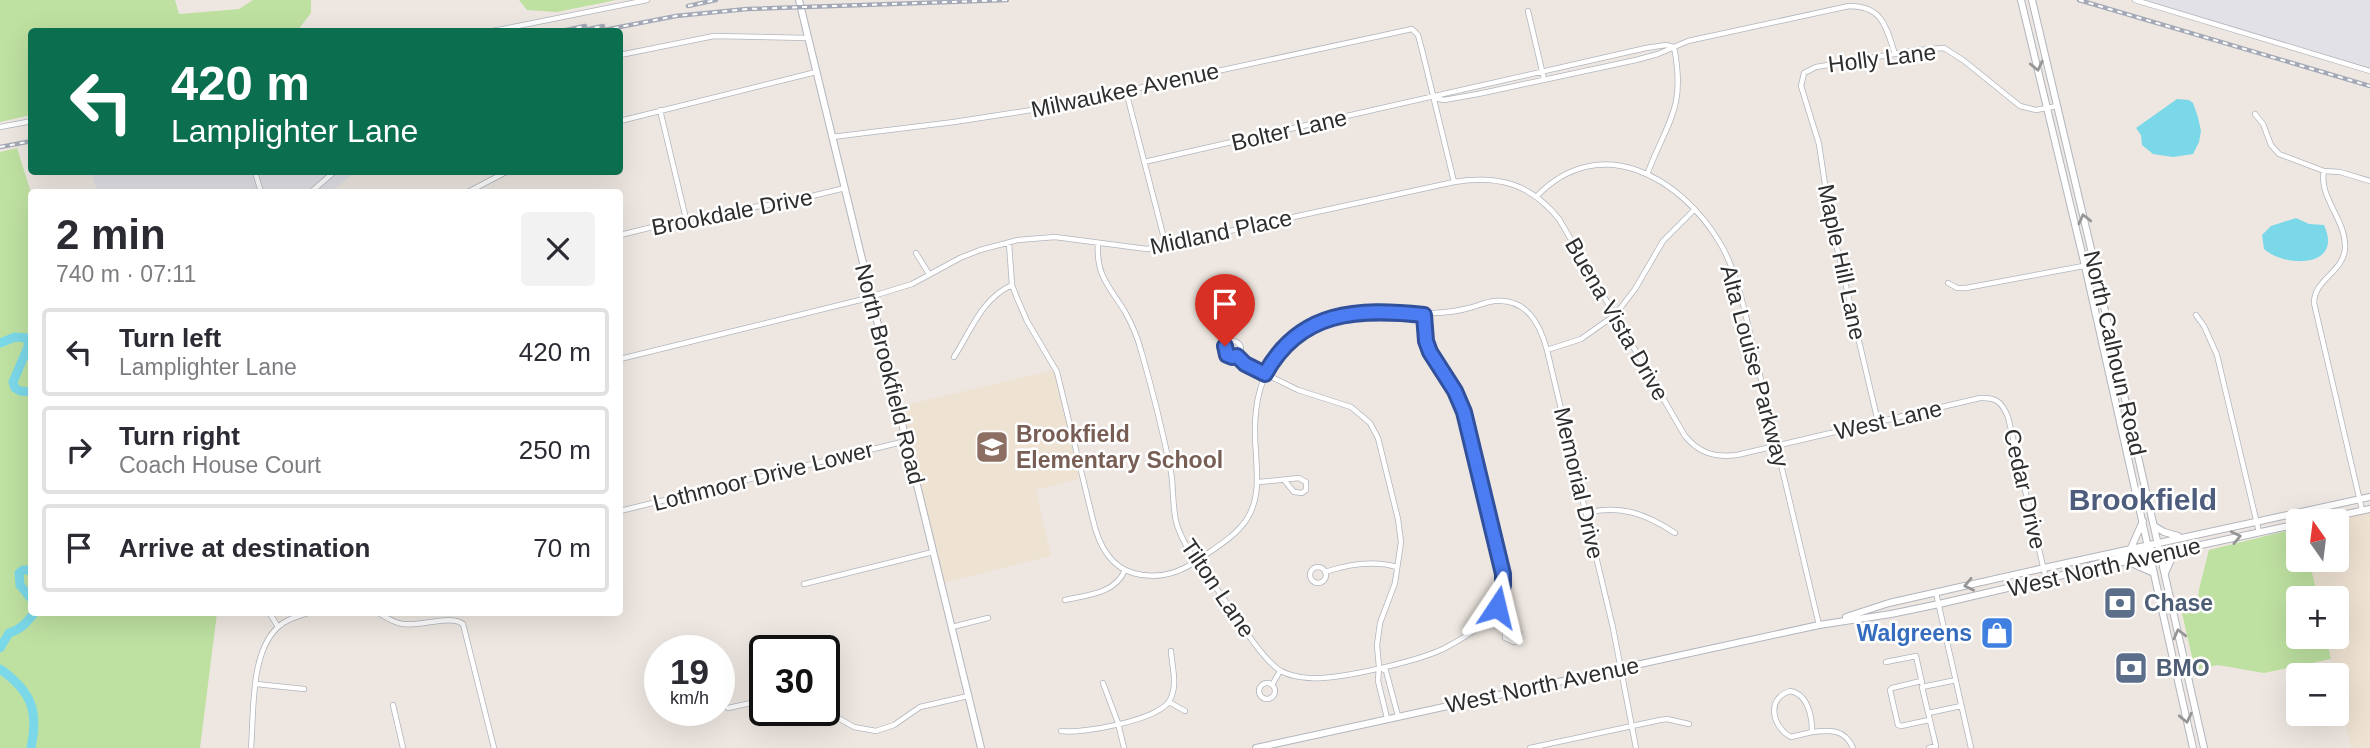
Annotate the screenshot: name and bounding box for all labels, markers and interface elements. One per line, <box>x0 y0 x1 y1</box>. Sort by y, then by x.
street label: Holly Lane <box>1826 38 1938 78</box>
icon: left <box>56 56 147 147</box>
text: 420 m <box>171 56 310 110</box>
street label: Milwaukee Avenue <box>1029 57 1221 123</box>
one-way arrow <box>2029 60 2043 72</box>
street label: Bolter Lane <box>1229 104 1349 156</box>
text: Lamplighter Lane <box>171 113 418 149</box>
street label: Maple Hill Lane <box>1813 182 1871 342</box>
street label: Brookdale Drive <box>649 184 815 240</box>
street label: Midland Place <box>1148 204 1294 260</box>
text: 2 min <box>56 211 166 258</box>
button: close <box>521 212 595 286</box>
one-way arrow <box>2078 213 2092 225</box>
street label: Buena Vista Drive <box>1560 233 1674 405</box>
street label: North Calhoun Road <box>2079 248 2151 458</box>
text: 740 m · 07:11 <box>56 261 196 287</box>
street label: North Brookfield Road <box>850 261 930 487</box>
street label: Alta Louise Parkway <box>1715 262 1795 470</box>
pin <box>1195 274 1255 346</box>
icon: arrive <box>1206 285 1244 323</box>
text: Turn left <box>119 323 221 353</box>
icon: left <box>60 333 98 371</box>
text: 420 m <box>519 337 591 367</box>
text: Lamplighter Lane <box>119 354 297 380</box>
street label: West Lane <box>1832 395 1944 445</box>
street label: Memorial Drive <box>1549 405 1609 561</box>
text: Turn right <box>119 421 240 451</box>
place label: Brookfield Elementary School <box>1016 421 1223 473</box>
street label: Cedar Drive <box>1999 426 2051 552</box>
school or university icon: Brookfield Elementary School <box>973 428 1011 466</box>
icon: right <box>60 431 98 469</box>
text: 250 m <box>519 435 591 465</box>
street label: Lothmoor Drive Lower <box>650 436 876 516</box>
text: Coach House Court <box>119 452 321 478</box>
district label: Brookfield <box>2069 483 2217 516</box>
north arrow <box>2286 509 2348 572</box>
map controls <box>2286 509 2349 726</box>
icon: arrive <box>60 529 98 567</box>
one-way arrow <box>2230 531 2242 545</box>
street label: West North Avenue <box>2005 532 2203 602</box>
text: Arrive at destination <box>119 533 370 563</box>
text: 70 m <box>533 533 591 563</box>
street label: Tilton Lane <box>1176 534 1260 642</box>
position arrow <box>1460 570 1534 644</box>
one-way arrow <box>1963 577 1975 592</box>
bank icon: Chase <box>2101 584 2139 622</box>
button: + <box>2286 586 2349 649</box>
place label: Chase <box>2144 590 2213 616</box>
shop icon: Walgreens <box>1978 614 2016 652</box>
place label: Walgreens <box>1857 620 1972 646</box>
one-way arrow <box>2173 628 2187 640</box>
speed limit sign: 30 <box>749 635 840 726</box>
bank icon: BMO <box>2112 649 2150 687</box>
text: 19 <box>670 652 709 691</box>
street label: West North Avenue <box>1443 652 1641 718</box>
place label: BMO <box>2156 655 2210 681</box>
button: − <box>2286 663 2349 726</box>
text: km/h <box>670 688 709 708</box>
one-way arrow <box>2178 712 2192 724</box>

